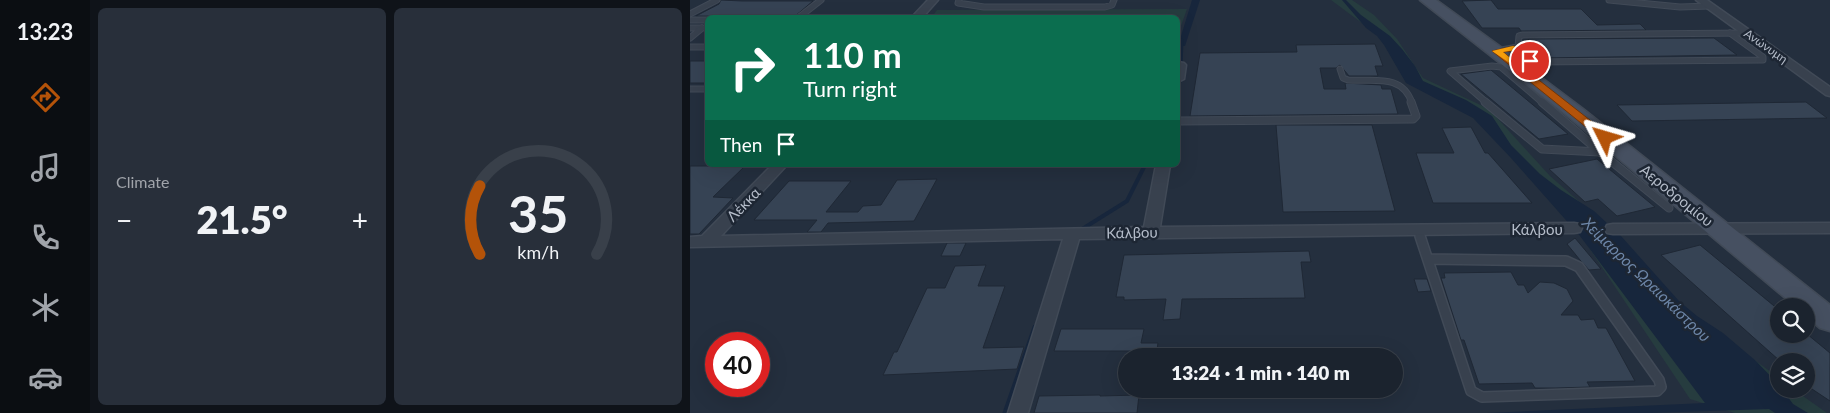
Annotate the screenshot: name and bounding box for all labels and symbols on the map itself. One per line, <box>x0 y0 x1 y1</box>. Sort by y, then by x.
street label: Ανώνυμη <box>1741 26 1791 66</box>
pin <box>1509 40 1551 82</box>
position arrow <box>1578 111 1630 163</box>
street label: Αεροδρομίου <box>1637 160 1717 230</box>
street label: Λέκκα <box>722 183 764 225</box>
water label: Χείμαρρος Ωραιοκάστρου <box>1578 212 1715 345</box>
street label: Κάλβου <box>1511 220 1563 238</box>
street label: Κάλβου <box>1106 223 1158 241</box>
speed limit sign: 40 <box>705 332 770 397</box>

